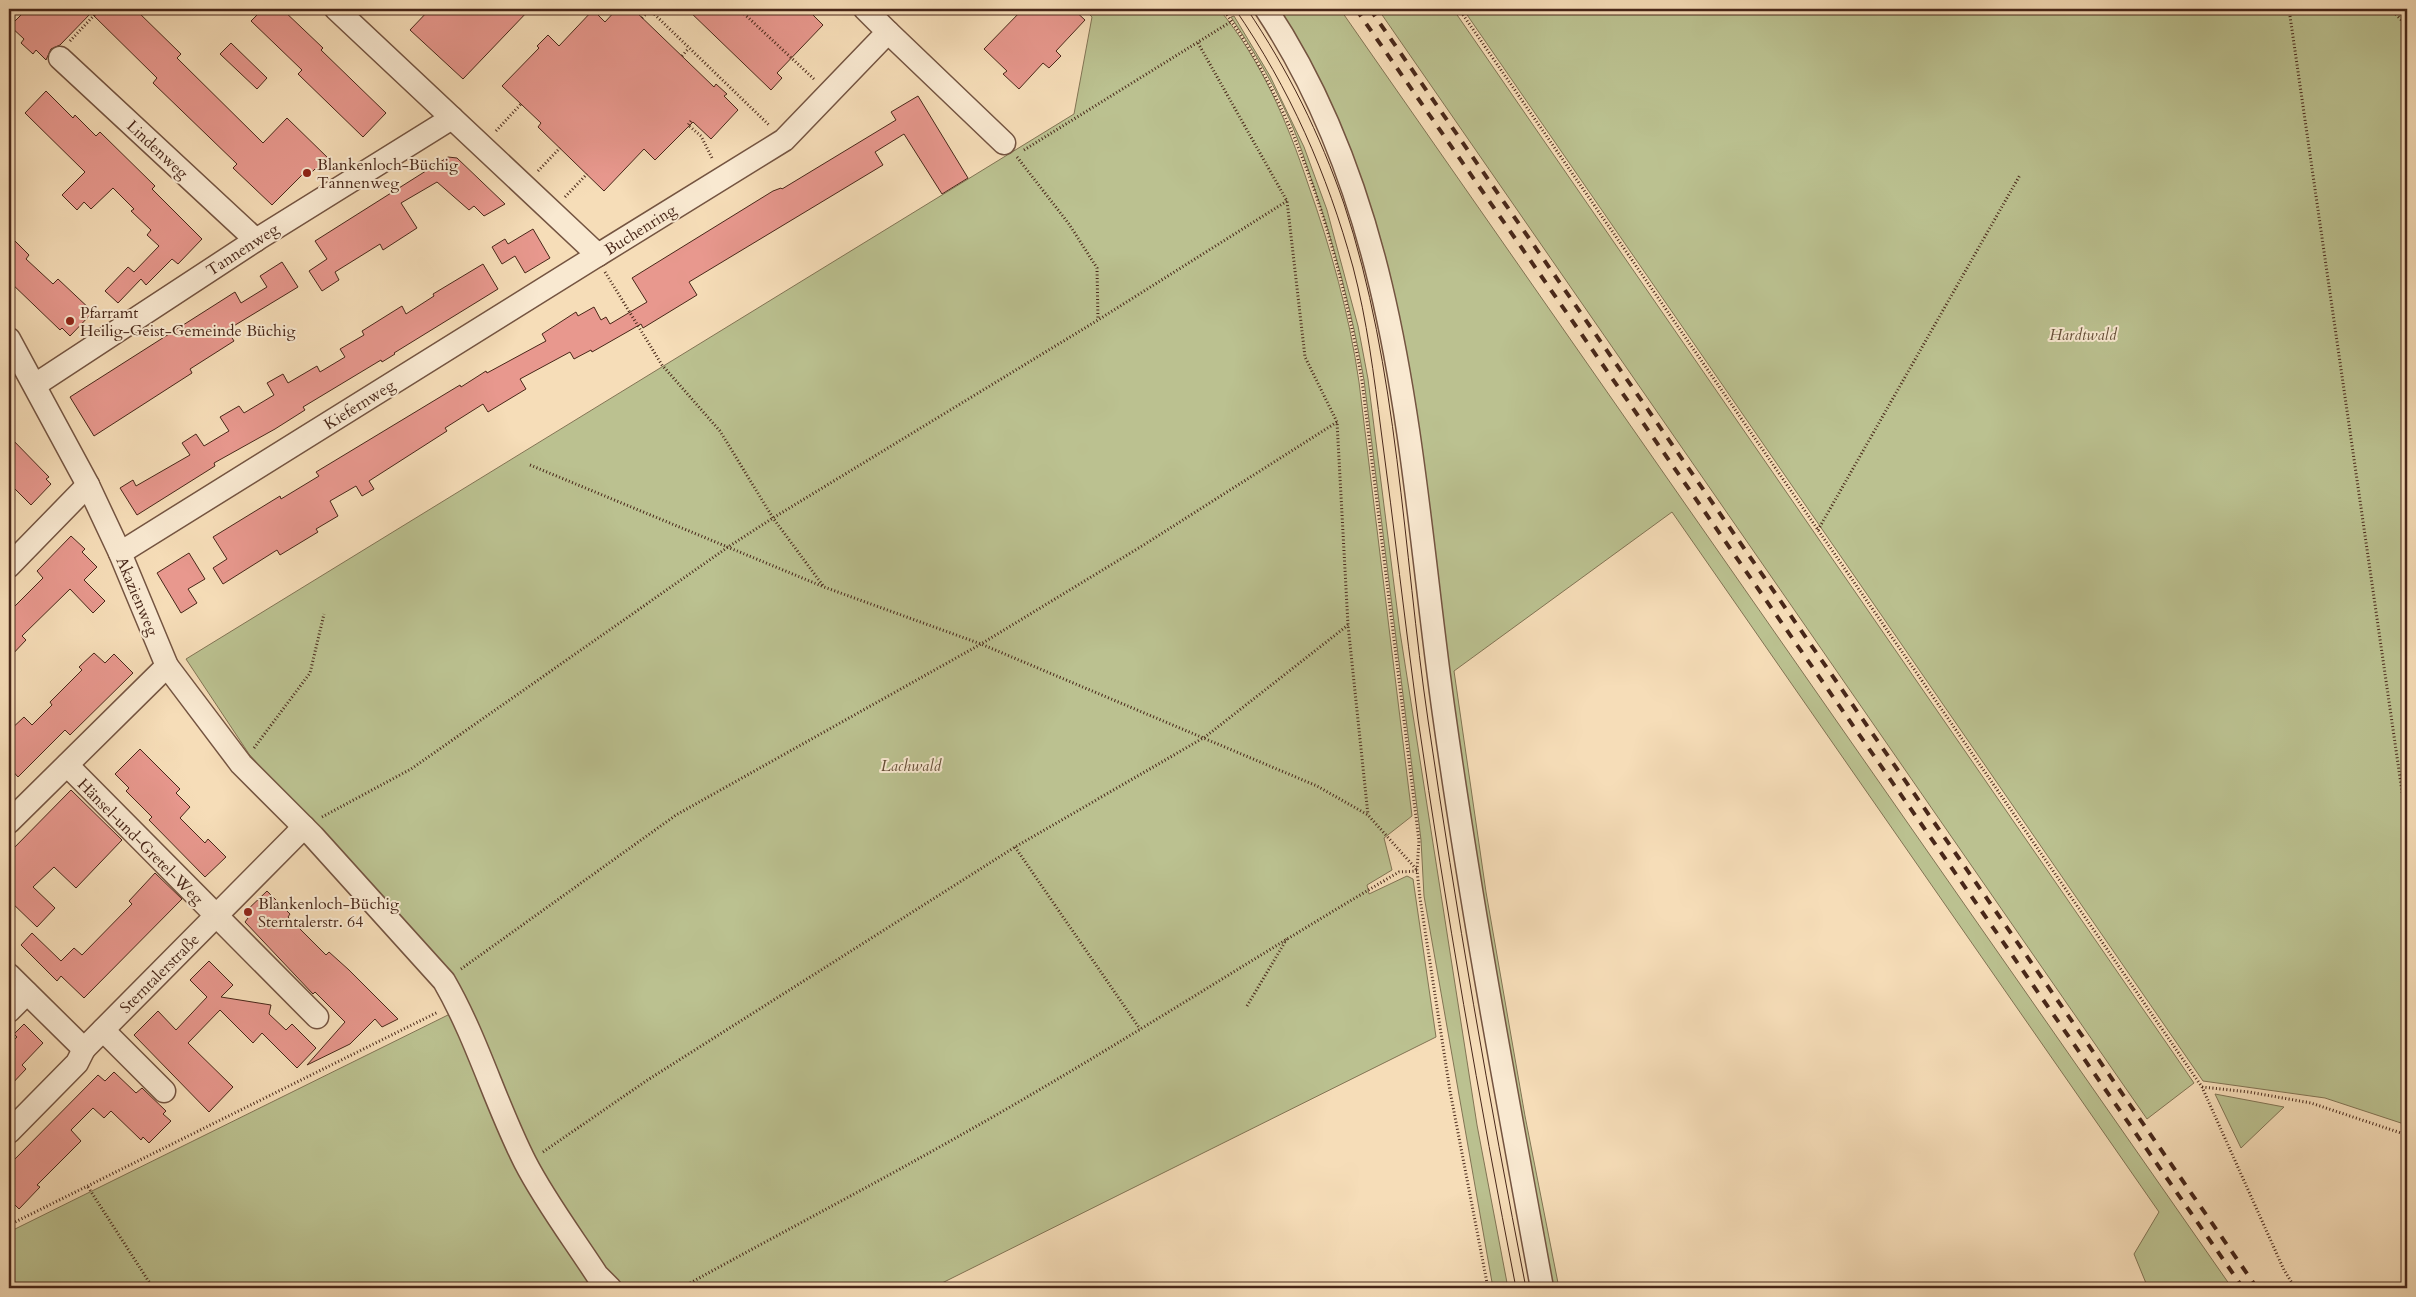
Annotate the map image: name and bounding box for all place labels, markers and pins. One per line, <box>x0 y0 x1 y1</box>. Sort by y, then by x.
place label: Blankenloch-Büchig Tannenweg <box>317 154 458 194</box>
marker: Blankenloch-Büchig Tannenweg <box>301 167 313 179</box>
place label: Pfarramt Heilig-Geist-Gemeinde Büchig <box>80 302 295 342</box>
marker: Pfarramt Heilig-Geist-Gemeinde Büchig <box>64 315 76 327</box>
place label: Blankenloch-Büchig Sterntalerstr. 64 <box>258 893 399 933</box>
marker: Blankenloch-Büchig Sterntalerstr. 64 <box>242 906 254 918</box>

